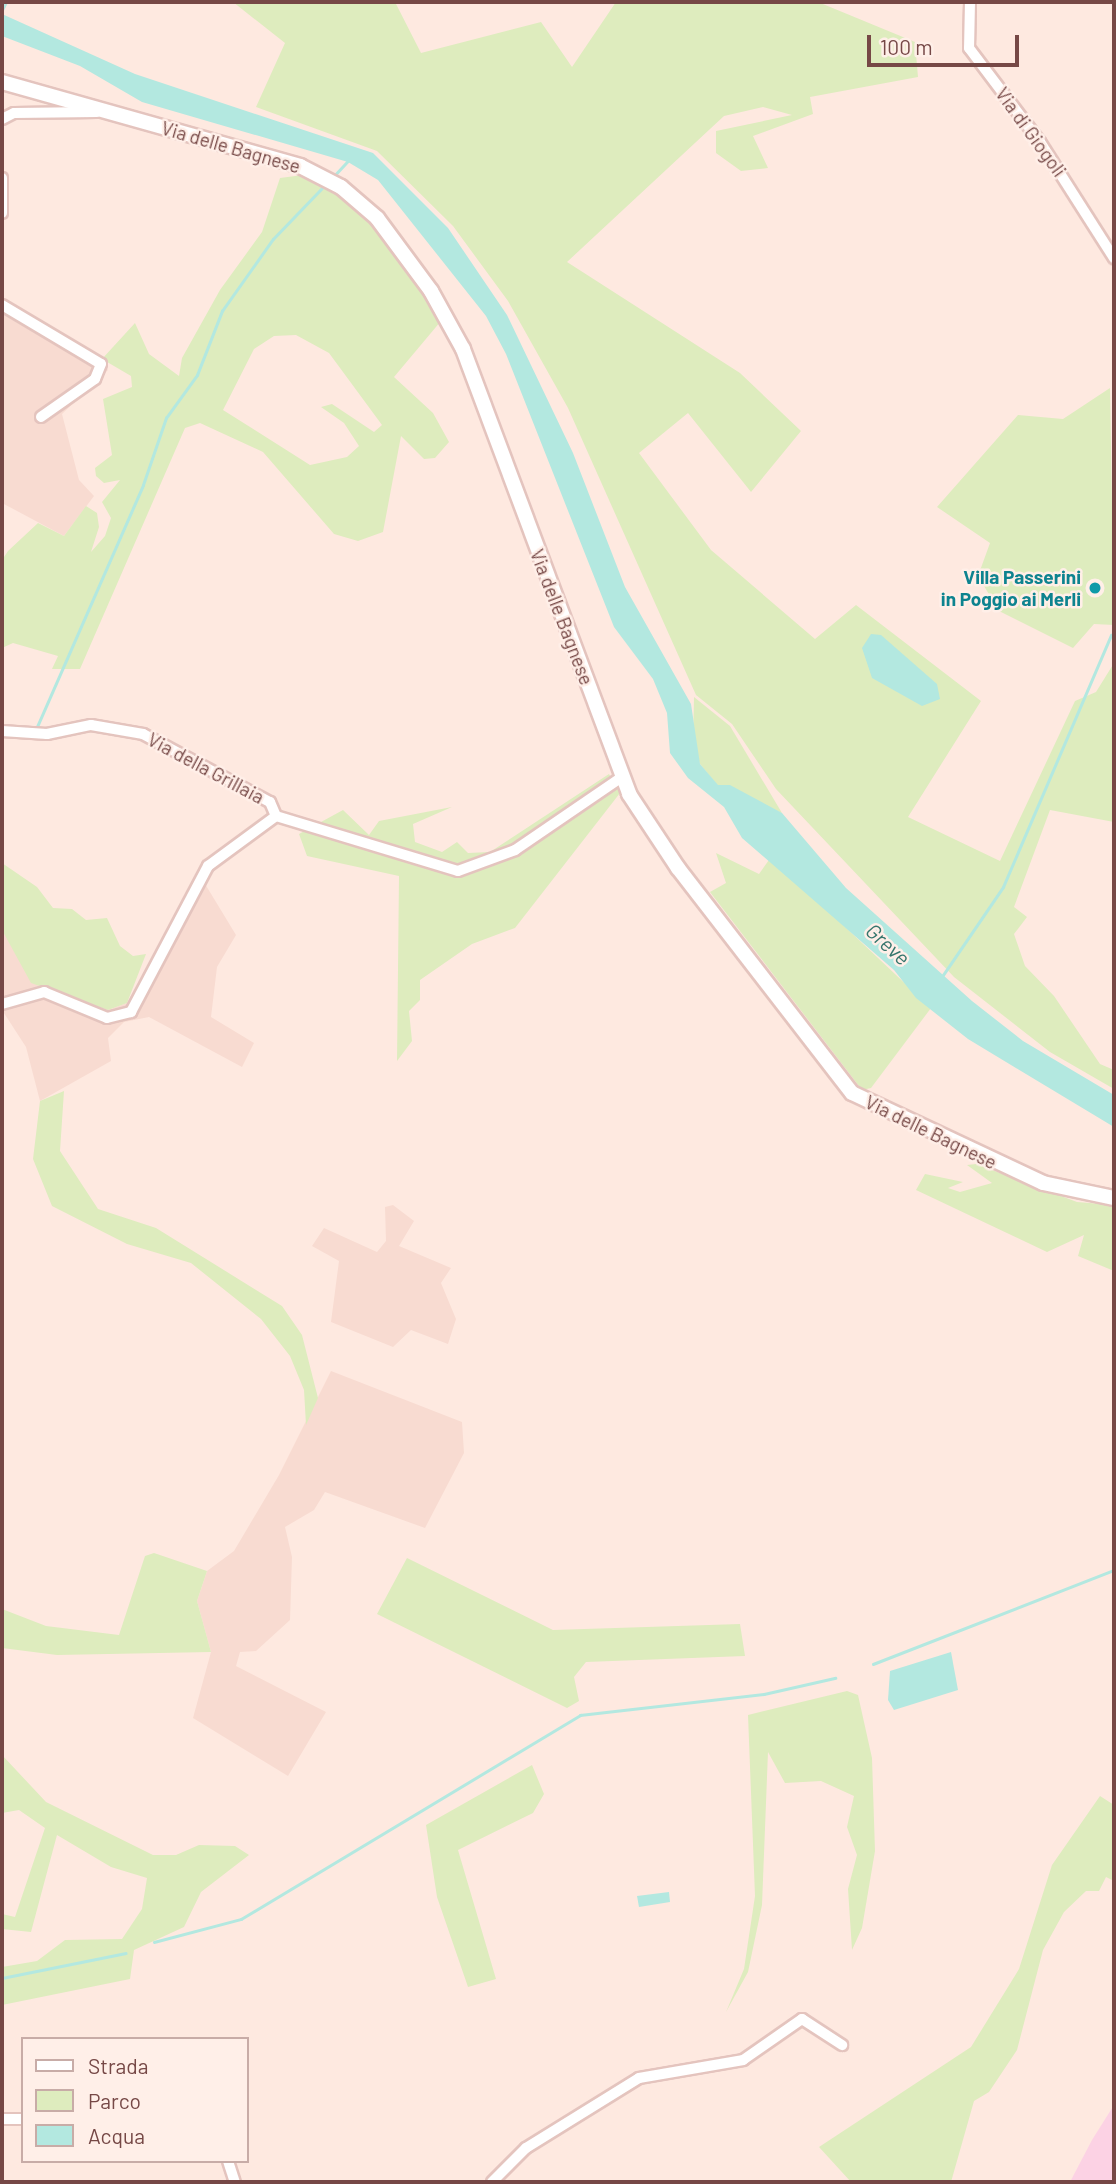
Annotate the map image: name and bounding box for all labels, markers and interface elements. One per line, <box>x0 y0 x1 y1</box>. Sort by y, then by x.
scale bar <box>871 21 1023 65</box>
text: 100 m <box>880 34 933 59</box>
street label: Via di Giogoli <box>991 83 1071 181</box>
street label: Via delle Bagnese <box>159 116 303 178</box>
street label: Via delle Bagnese <box>526 546 598 688</box>
place label: Villa Passerini in Poggio ai Merli <box>941 566 1081 610</box>
marker: Villa Passerini in Poggio ai Merli <box>1087 580 1103 596</box>
street label: Via della Grillaia <box>144 728 268 808</box>
water label: Greve <box>861 918 915 970</box>
street label: Via delle Bagnese <box>861 1090 1001 1174</box>
legend <box>21 2037 248 2163</box>
text: Strada <box>88 2053 148 2078</box>
text: Parco <box>88 2088 141 2113</box>
text: Acqua <box>88 2123 145 2148</box>

